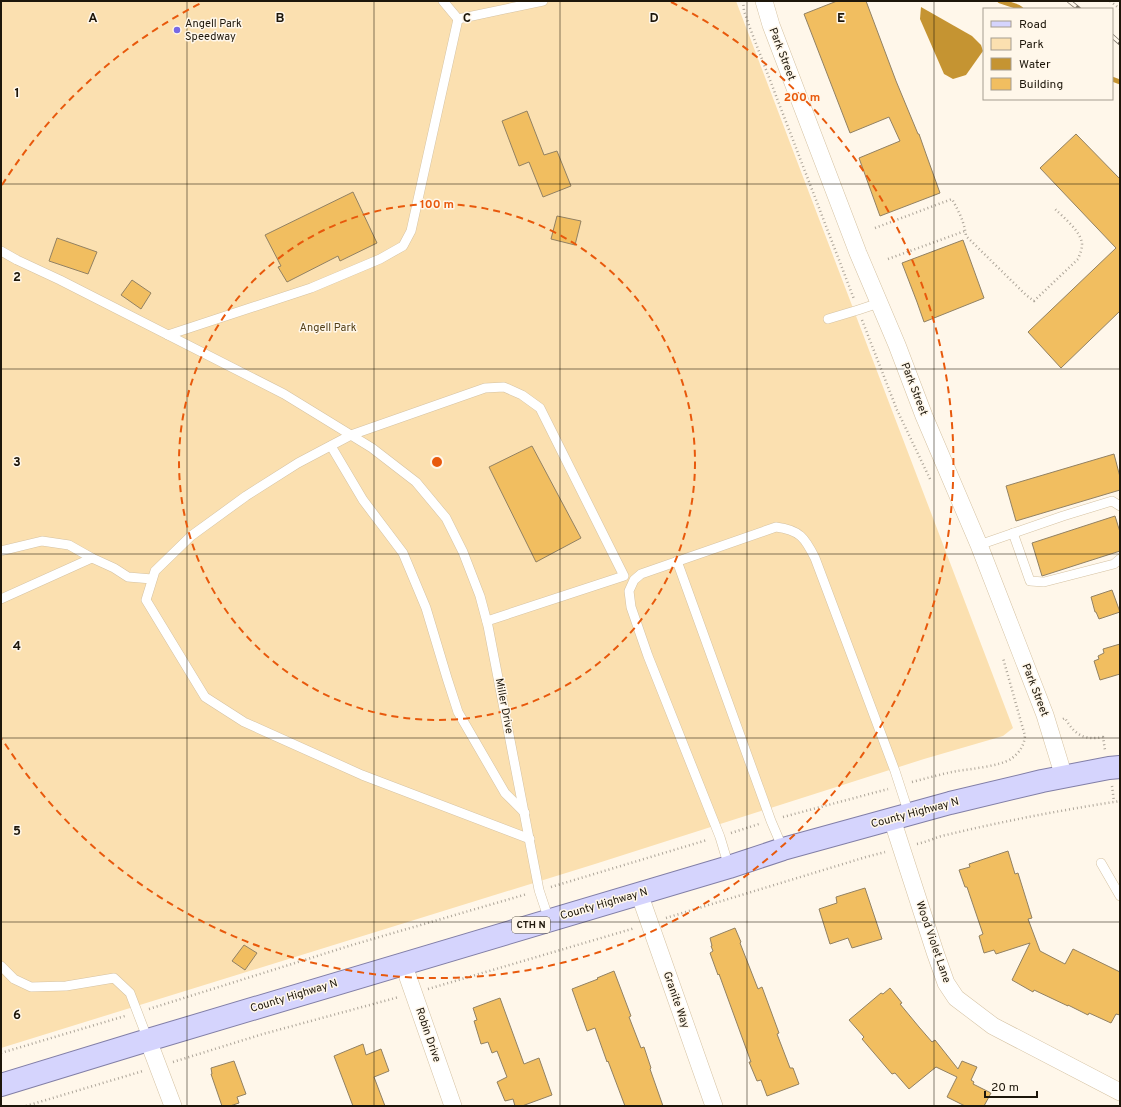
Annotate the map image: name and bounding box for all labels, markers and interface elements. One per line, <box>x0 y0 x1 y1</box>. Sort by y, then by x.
legend <box>983 8 1113 100</box>
text: A <box>88 11 98 27</box>
text: B <box>276 11 285 27</box>
text: C <box>463 11 471 27</box>
text: D <box>649 11 659 27</box>
text: E <box>837 11 845 27</box>
place label: Angell Park Speedway <box>185 17 242 44</box>
text: Road <box>1019 17 1047 33</box>
marker: Angell Park Speedway <box>172 25 182 35</box>
street label: Park Street <box>766 26 798 82</box>
text: Park <box>1019 37 1044 53</box>
text: Water <box>1019 57 1051 73</box>
text: Building <box>1019 77 1063 93</box>
text: 1 <box>14 86 20 102</box>
text: 200 m <box>784 90 820 106</box>
text: 100 m <box>420 197 454 213</box>
text: 2 <box>13 270 21 286</box>
park label: Angell Park <box>300 321 357 335</box>
street label: Park Street <box>898 361 930 417</box>
text: 3 <box>13 455 21 471</box>
centre of rings <box>430 455 444 469</box>
text: 4 <box>13 639 21 655</box>
street label: Park Street <box>1019 662 1051 718</box>
street label: Miller Drive <box>492 677 516 735</box>
street label: County Highway N <box>869 795 961 831</box>
text: 5 <box>13 824 21 840</box>
street label: County Highway N <box>559 885 649 923</box>
street label: Wood Violet Lane <box>912 899 954 985</box>
road number: CTH N <box>512 917 550 933</box>
street label: Granite Way <box>660 970 692 1031</box>
street label: County Highway N <box>249 976 339 1016</box>
street label: Robin Drive <box>412 1006 444 1064</box>
text: 6 <box>13 1008 21 1024</box>
scale bar <box>985 1073 1037 1099</box>
text: 20 m <box>991 1080 1019 1096</box>

